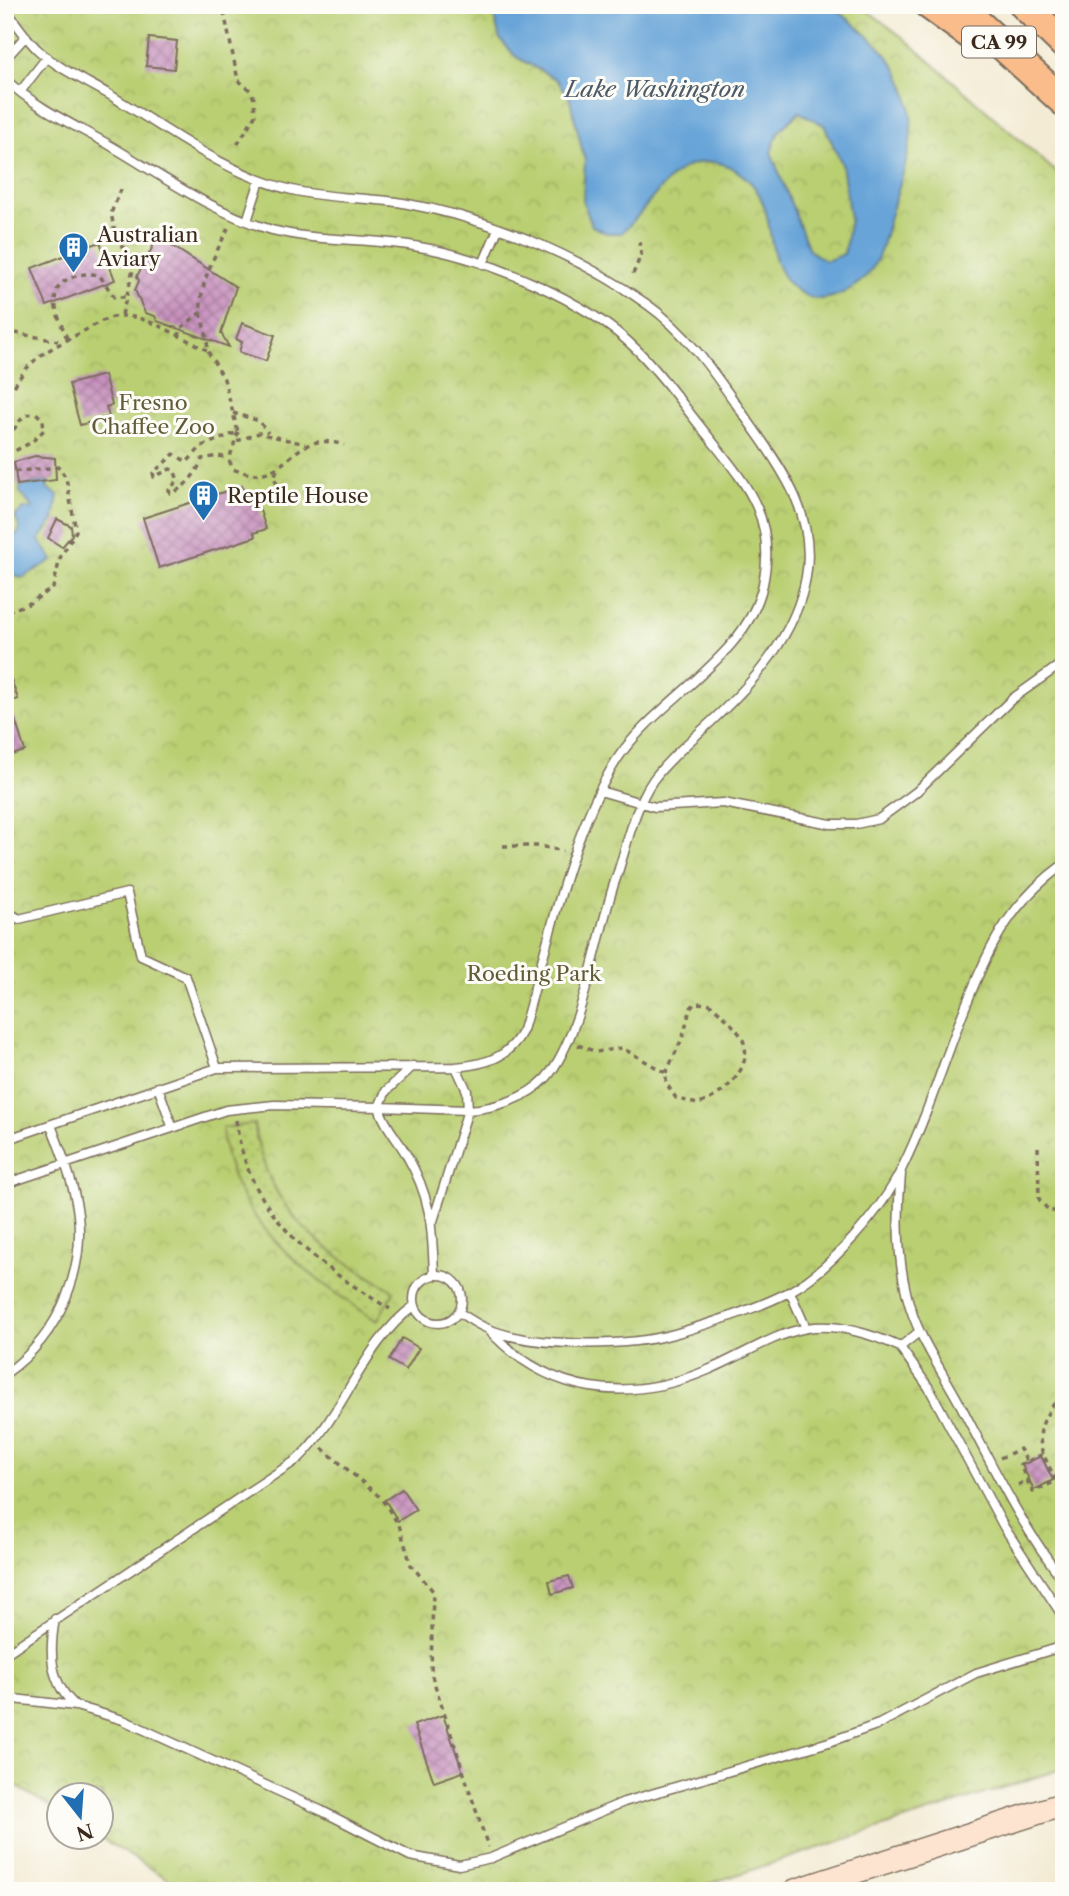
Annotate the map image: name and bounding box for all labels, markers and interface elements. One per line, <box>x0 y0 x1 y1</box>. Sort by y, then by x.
road number: CA 99 <box>962 26 1036 58</box>
water label: Lake Washington <box>563 75 745 103</box>
place label: Australian Aviary <box>96 222 198 271</box>
building icon: Australian Aviary <box>57 230 91 274</box>
park label: Fresno Chaffee Zoo <box>91 390 215 439</box>
building icon: Reptile House <box>187 479 221 523</box>
place label: Reptile House <box>227 483 369 508</box>
park label: Roeding Park <box>467 961 602 986</box>
north arrow <box>46 1780 116 1850</box>
text: N <box>74 1818 96 1845</box>

